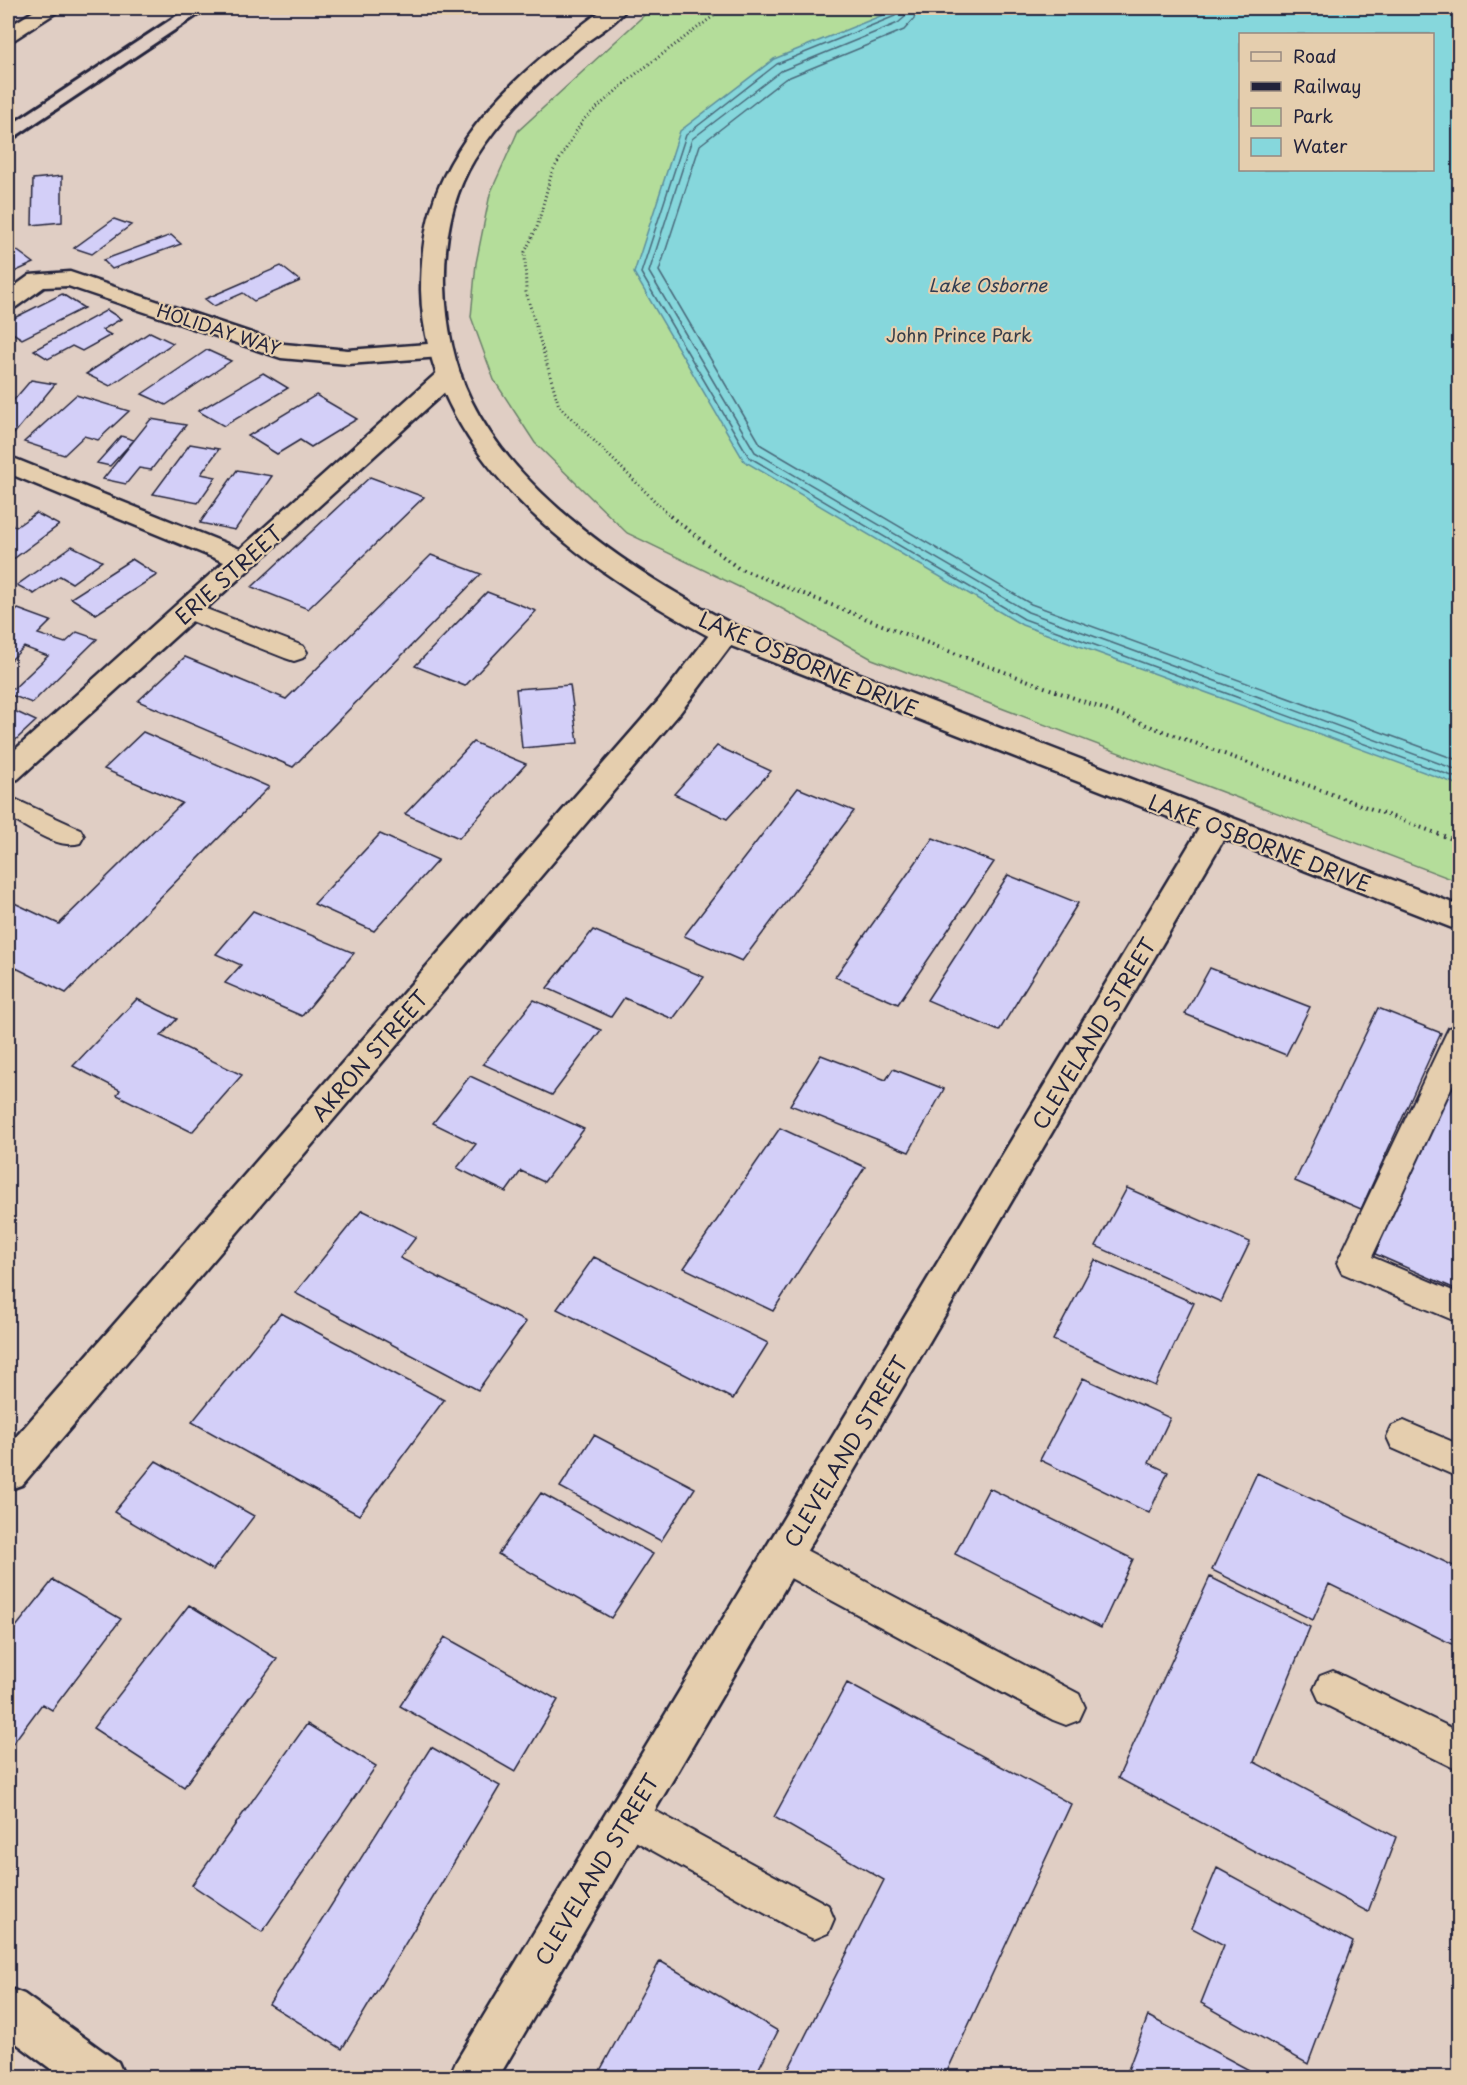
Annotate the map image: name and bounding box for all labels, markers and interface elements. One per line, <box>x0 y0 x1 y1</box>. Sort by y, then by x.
legend <box>1239 33 1434 171</box>
text: Road <box>1293 42 1337 69</box>
text: Railway <box>1293 72 1361 99</box>
text: Park <box>1293 102 1333 129</box>
text: Water <box>1293 132 1348 159</box>
water label: Lake Osborne <box>929 271 1048 298</box>
street label: HOLIDAY WAY <box>154 296 285 362</box>
park label: John Prince Park <box>886 321 1032 348</box>
street label: ERIE STREET <box>167 516 289 631</box>
street label: LAKE OSBORNE DRIVE <box>694 602 924 724</box>
street label: LAKE OSBORNE DRIVE <box>1144 785 1376 899</box>
street label: CLEVELAND STREET <box>1023 931 1163 1135</box>
street label: AKRON STREET <box>303 982 435 1128</box>
street label: CLEVELAND STREET <box>775 1349 915 1553</box>
street label: CLEVELAND STREET <box>526 1767 666 1971</box>

